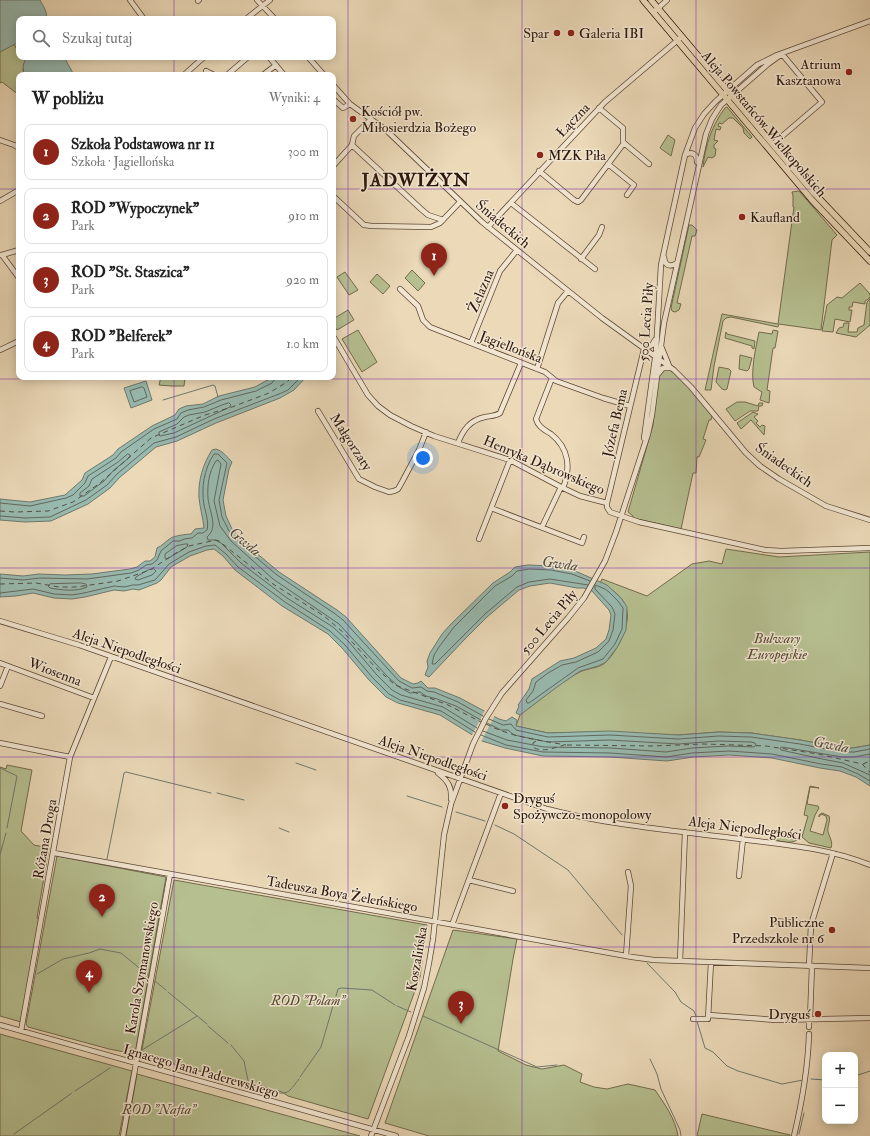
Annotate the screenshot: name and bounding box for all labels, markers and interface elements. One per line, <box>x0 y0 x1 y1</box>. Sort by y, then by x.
search box <box>16 16 336 60</box>
place label: Spar <box>523 25 550 43</box>
place label: Galeria IBI <box>579 25 644 42</box>
icon: search <box>30 27 52 49</box>
marker: Spar <box>552 28 562 38</box>
marker: Galeria IBI <box>566 28 576 38</box>
text: Szukaj tutaj <box>62 29 132 48</box>
street label: Aleja Powstańców Wielkopolskich <box>696 47 831 202</box>
place label: Atrium Kasztanowa <box>775 56 841 89</box>
marker: Atrium Kasztanowa <box>844 67 854 77</box>
text: W pobliżu <box>32 88 104 109</box>
text: Wyniki: 4 <box>269 90 320 106</box>
street label: Łączna <box>553 99 594 141</box>
place label: Kościół pw. Miłosierdzia Bożego <box>361 103 477 136</box>
marker: Kościół pw. Miłosierdzia Bożego <box>348 114 358 124</box>
text: Szkoła Podstawowa nr 11 <box>71 135 215 154</box>
text: 1 <box>44 144 48 160</box>
text: 300 m <box>288 144 319 160</box>
place label: MZK Piła <box>548 147 606 164</box>
marker: MZK Piła <box>535 150 545 160</box>
text: Szkoła · Jagiellońska <box>71 154 174 170</box>
district label: JADWIŻYN <box>361 168 470 192</box>
street label: Śniadeckich <box>472 196 534 252</box>
text: ROD "Wypoczynek" <box>71 199 199 218</box>
text: 2 <box>43 208 49 224</box>
text: 910 m <box>288 208 319 224</box>
place label: Kaufland <box>750 209 800 226</box>
marker: Kaufland <box>737 212 747 222</box>
text: Park <box>71 218 95 234</box>
pin: 1 <box>421 243 447 276</box>
text: ROD "St. Staszica" <box>71 263 189 282</box>
street label: Żelazna <box>464 267 498 315</box>
text: 3 <box>44 272 49 288</box>
text: 920 m <box>286 272 319 288</box>
street label: 500 Lecia Piły <box>635 281 658 362</box>
text: Park <box>71 282 95 298</box>
text: ROD "Belferek" <box>71 327 172 346</box>
street label: Jagiellońska <box>476 327 545 367</box>
text: 4 <box>42 336 50 352</box>
text: 1.0 km <box>286 336 319 352</box>
text: Park <box>71 346 95 362</box>
street label: Józefa Bema <box>599 387 631 460</box>
street label: Małgorzaty <box>325 410 376 475</box>
street label: Henryka Dąbrowskiego <box>480 432 607 499</box>
street label: Śniadeckich <box>752 439 817 491</box>
your location <box>413 448 433 468</box>
water label: Gwda <box>225 523 265 561</box>
water label: Gwda <box>541 552 579 576</box>
street label: 500 Lecia Piły <box>517 586 582 658</box>
street label: Aleja Niepodległości <box>69 624 184 679</box>
park label: Bulwary Europejskie <box>746 630 807 663</box>
street label: Wiosenna <box>25 654 84 690</box>
street label: Aleja Niepodległości <box>375 731 490 786</box>
water label: Gwda <box>812 732 851 758</box>
place label: Dryguś Spożywczo-monopolowy <box>513 790 652 824</box>
street label: Różana Droga <box>30 797 60 880</box>
marker: Dryguś Spożywczo-monopolowy <box>500 801 510 811</box>
street label: Aleja Niepodległości <box>686 813 803 844</box>
street label: Tadeusza Boya Żeleńskiego <box>265 872 419 917</box>
pin: 2 <box>89 884 115 917</box>
street label: Karola Szymanowskiego <box>122 900 163 1036</box>
place label: Publiczne Przedszkole nr 6 <box>732 914 825 947</box>
street label: Koszalińska <box>403 925 431 993</box>
marker: Publiczne Przedszkole nr 6 <box>827 925 837 935</box>
pin: 4 <box>76 960 102 993</box>
pin: 3 <box>448 991 474 1024</box>
park label: ROD "Polam" <box>270 992 347 1009</box>
place label: Dryguś <box>768 1006 811 1024</box>
marker: Dryguś <box>813 1009 823 1019</box>
street label: Ignacego Jana Paderewskiego <box>121 1041 281 1101</box>
map controls <box>822 1052 858 1124</box>
button: + <box>822 1052 858 1088</box>
button: − <box>822 1088 858 1124</box>
park label: ROD "Nafta" <box>121 1101 198 1118</box>

